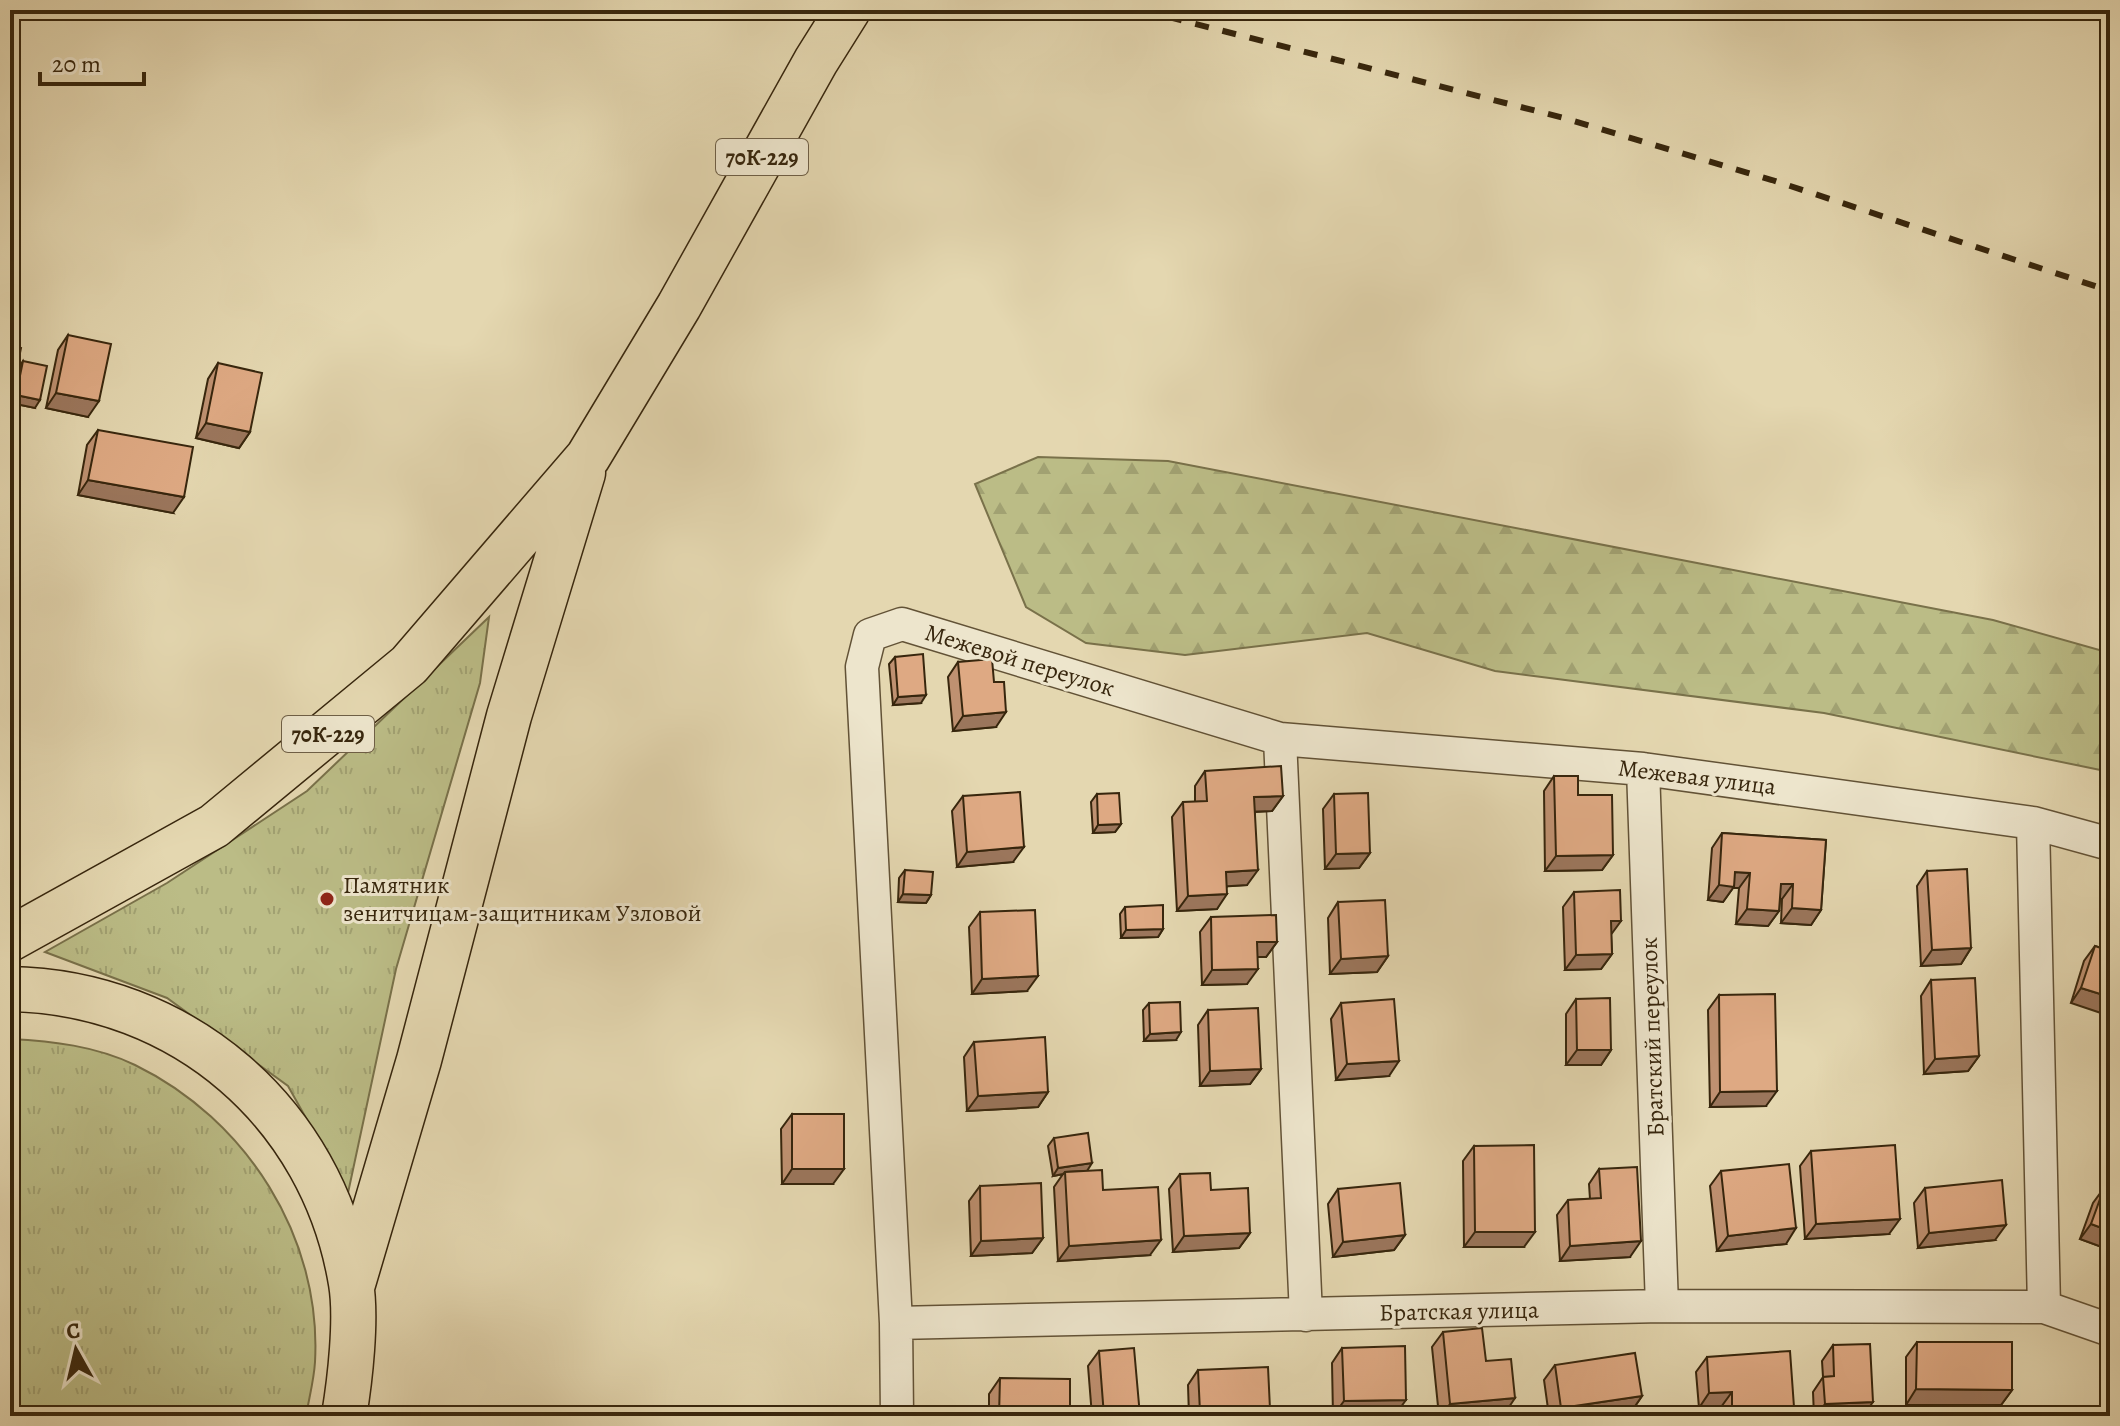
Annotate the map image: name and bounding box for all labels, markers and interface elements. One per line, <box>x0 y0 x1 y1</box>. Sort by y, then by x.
scale bar <box>40 36 144 86</box>
text: 20 m <box>52 48 101 80</box>
road number: 70К-229 <box>716 139 808 175</box>
street label: Межевой переулок <box>921 616 1119 704</box>
road number: 70К-229 <box>282 716 374 752</box>
street label: Межевая улица <box>1616 751 1778 803</box>
place label: Памятник зенитчицам-защитникам Узловой <box>343 869 702 929</box>
marker: Памятник зенитчицам-защитникам Узловой <box>318 890 336 908</box>
street label: Братский переулок <box>1633 937 1671 1137</box>
street label: Братская улица <box>1379 1294 1539 1328</box>
north arrow <box>36 1310 116 1390</box>
text: С <box>65 1315 82 1347</box>

